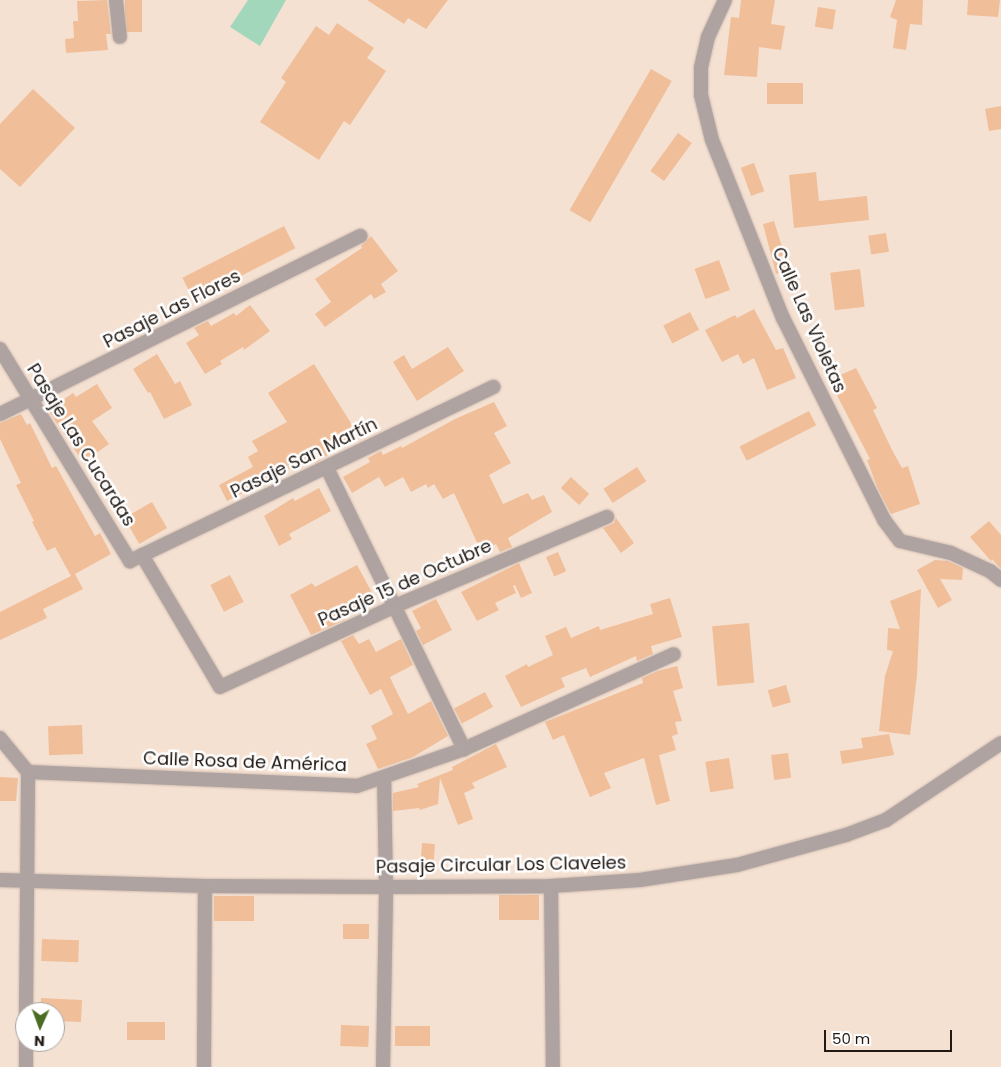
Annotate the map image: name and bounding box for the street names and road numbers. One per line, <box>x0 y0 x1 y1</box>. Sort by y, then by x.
street label: Calle Las Violetas <box>767 244 851 396</box>
street label: Pasaje Las Flores <box>100 265 244 353</box>
street label: Pasaje Las Cucardas <box>22 360 140 530</box>
street label: Pasaje San Martín <box>227 413 381 503</box>
street label: Pasaje 15 de Octubre <box>315 535 495 631</box>
street label: Calle Rosa de América <box>143 748 347 776</box>
street label: Pasaje Circular Los Claveles <box>376 852 626 878</box>

